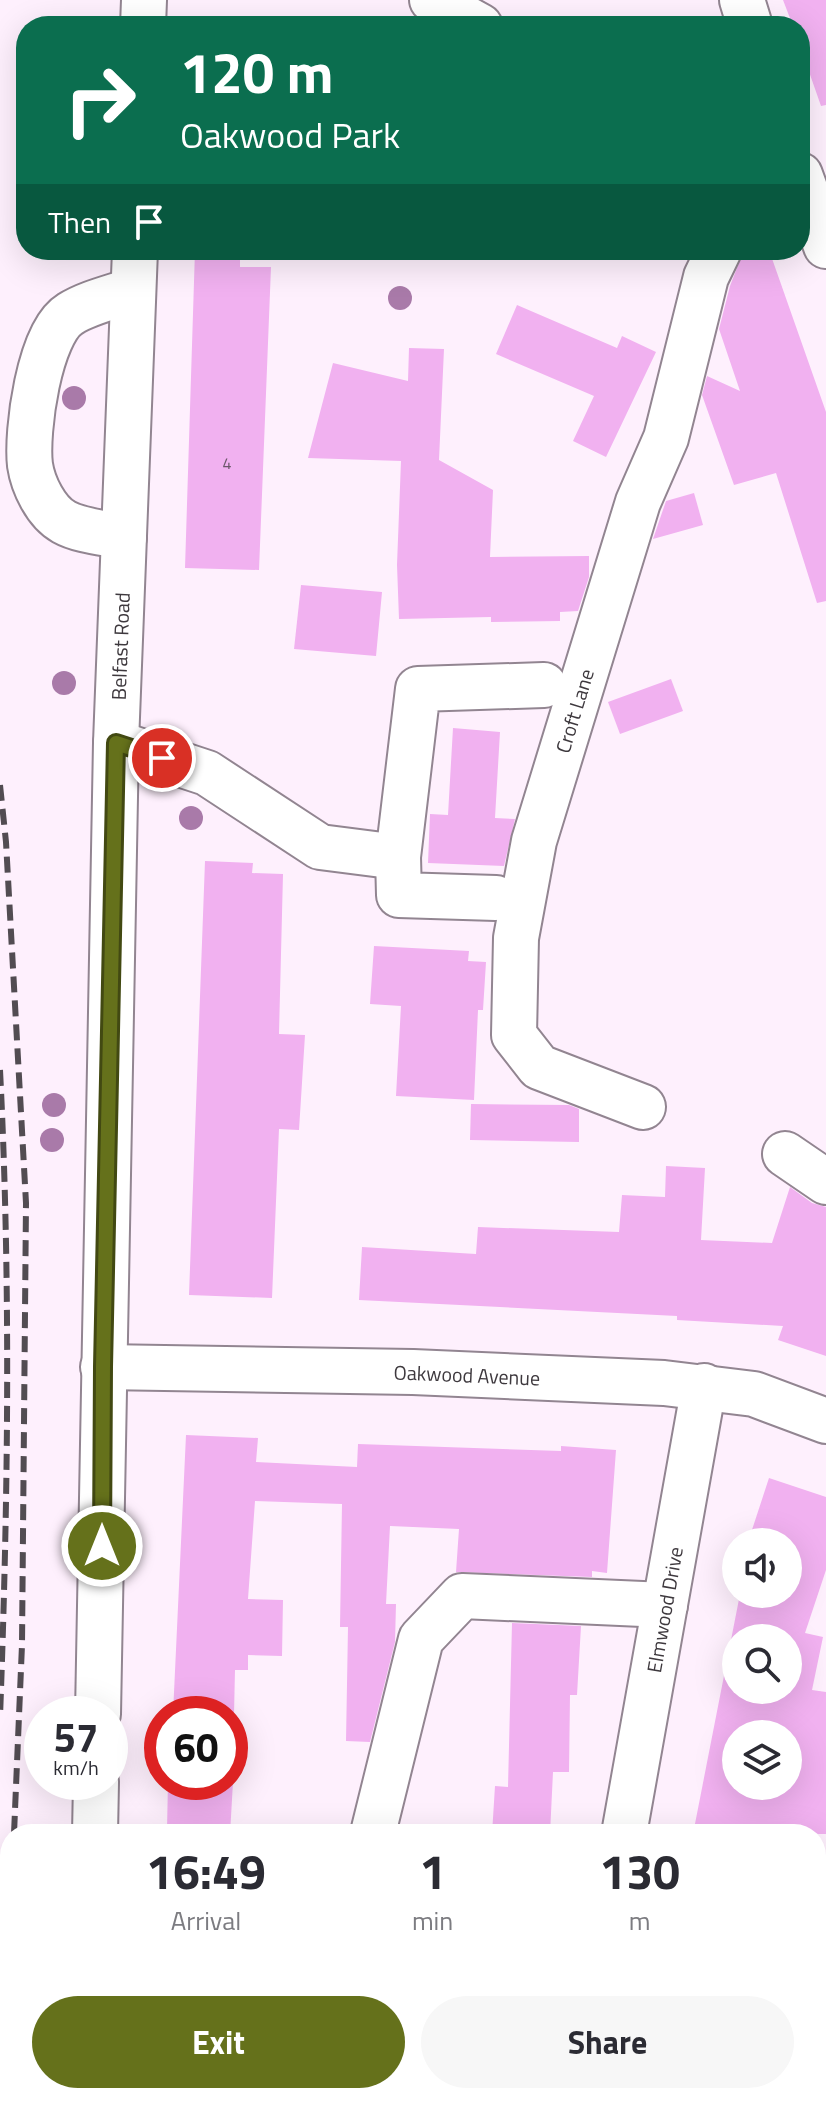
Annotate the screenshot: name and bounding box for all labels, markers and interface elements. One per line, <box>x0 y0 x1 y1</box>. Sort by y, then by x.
text: 120 m <box>180 30 333 115</box>
icon: right <box>48 48 152 152</box>
text: Oakwood Park <box>180 107 400 162</box>
text: Then <box>48 199 111 245</box>
icon: arrive <box>127 200 171 244</box>
house number: 4 <box>223 451 232 475</box>
street label: Belfast Road <box>102 592 137 701</box>
street label: Croft Lane <box>546 665 601 757</box>
pin <box>128 724 196 792</box>
icon: arrive <box>140 736 184 780</box>
street label: Oakwood Avenue <box>393 1356 541 1393</box>
position arrow <box>60 1504 144 1588</box>
map controls <box>722 1528 802 1800</box>
button: sound <box>722 1528 802 1608</box>
street label: Elmwood Drive <box>638 1544 691 1675</box>
button: search <box>722 1624 802 1704</box>
speed limit sign: 60 <box>144 1696 248 1800</box>
text: 57 <box>54 1707 98 1768</box>
button: layers <box>722 1720 802 1800</box>
text: km/h <box>53 1752 99 1783</box>
text: 16:49 <box>146 1835 266 1908</box>
text: 1 <box>419 1835 446 1908</box>
text: 130 <box>599 1835 680 1908</box>
text: Arrival <box>171 1901 241 1940</box>
text: min <box>412 1901 453 1940</box>
text: m <box>629 1901 651 1940</box>
button: Exit <box>32 1996 405 2088</box>
button: Share <box>421 1996 794 2088</box>

